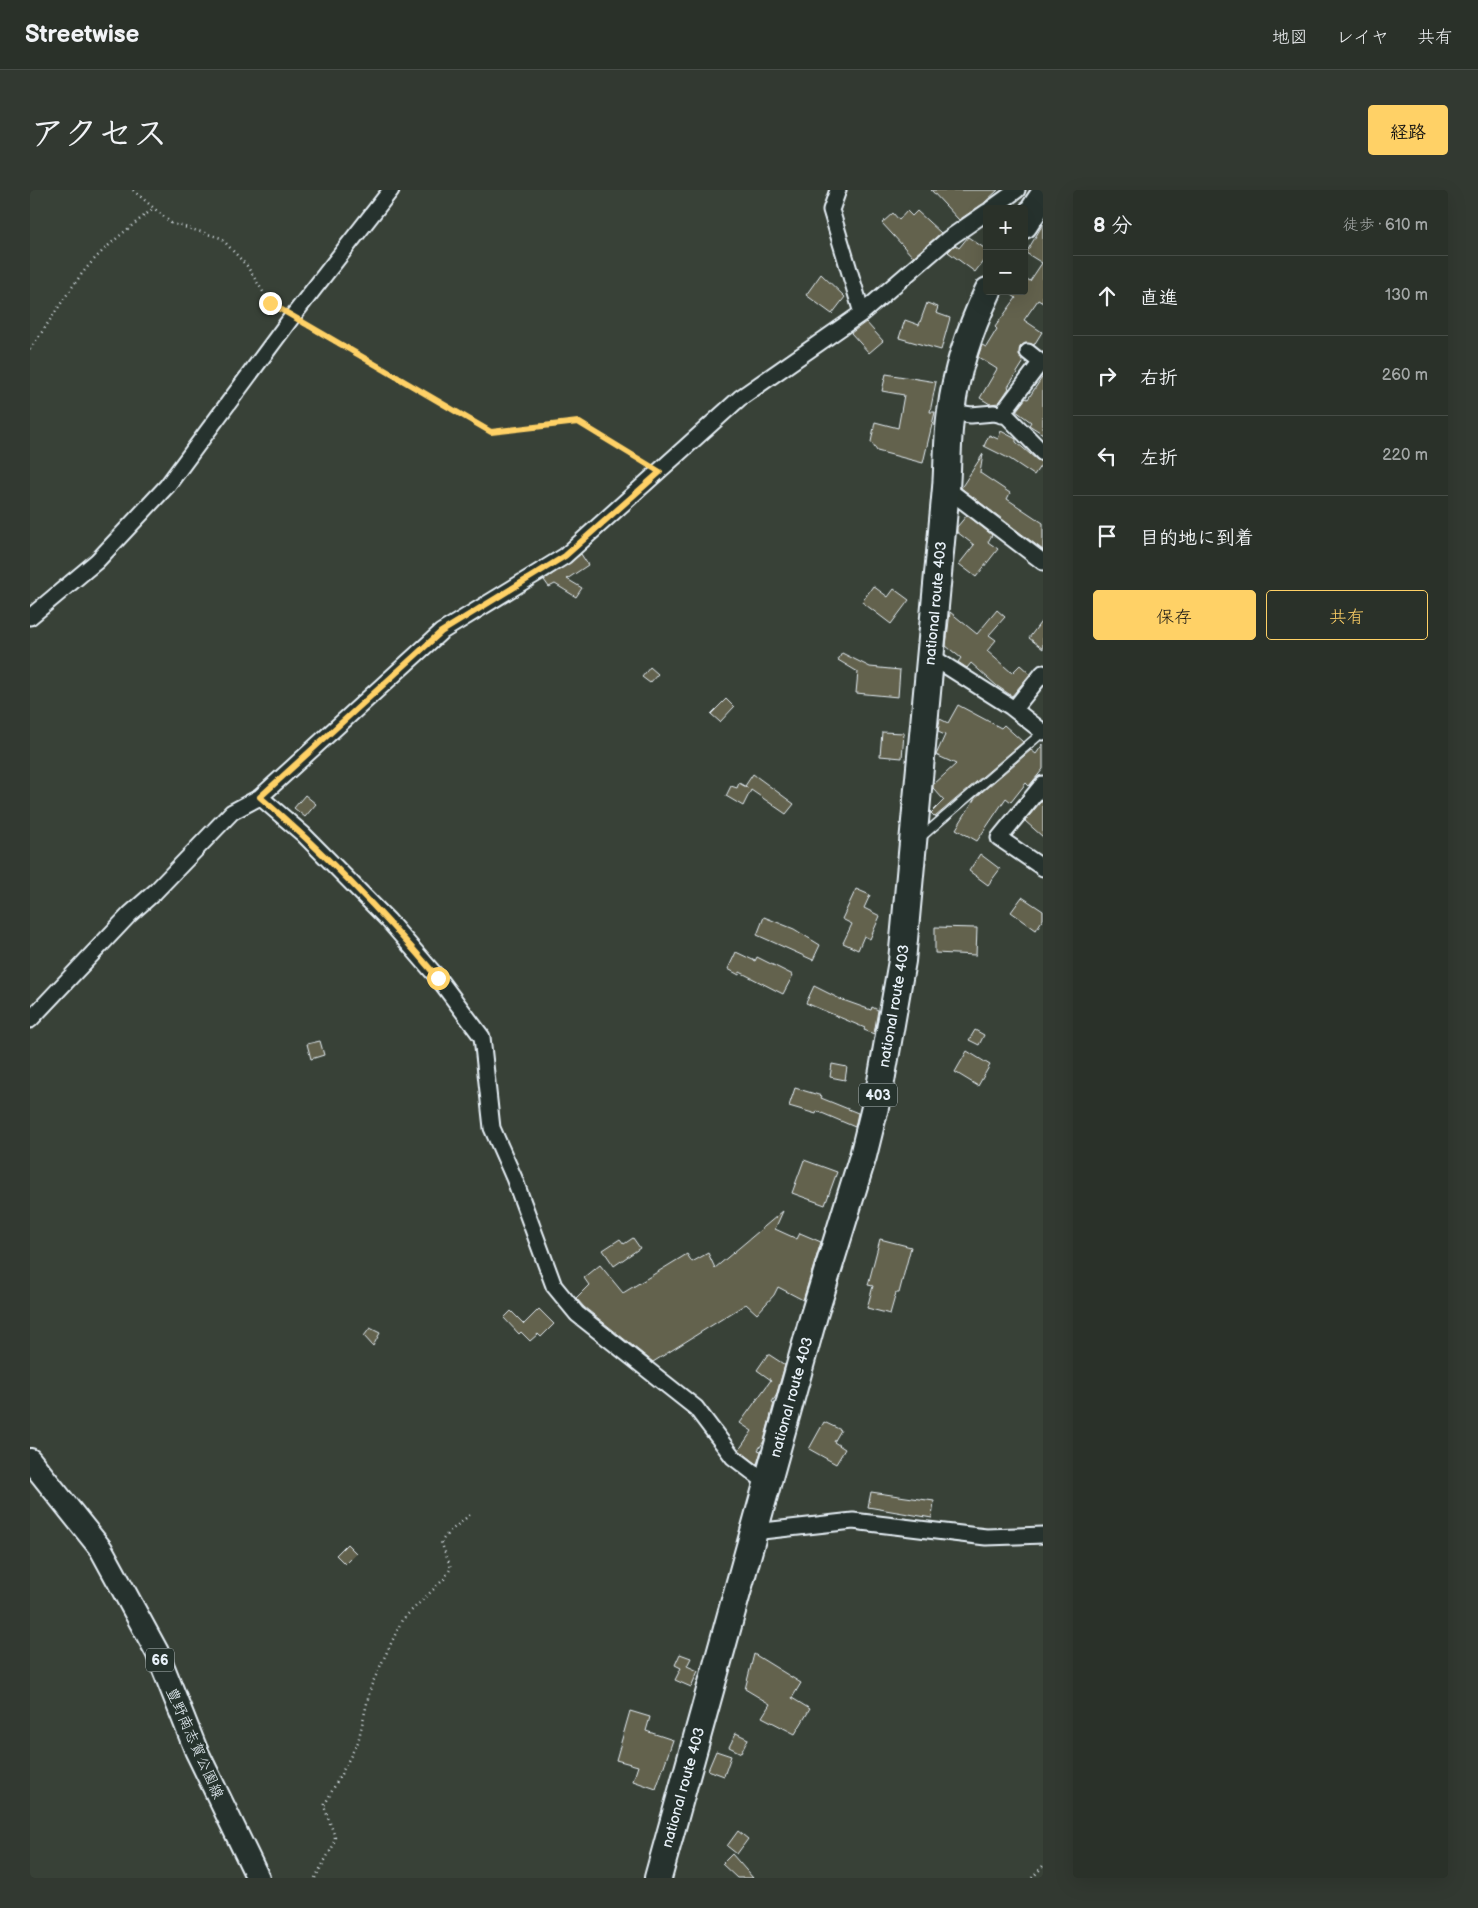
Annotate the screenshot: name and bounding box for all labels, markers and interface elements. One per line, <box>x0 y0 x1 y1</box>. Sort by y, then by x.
text: Streetwise <box>25 20 139 49</box>
text: 地図 <box>1272 27 1308 48</box>
text: レイヤ <box>1336 27 1389 48</box>
text: 共有 <box>1417 27 1453 48</box>
button: 経路 <box>1368 105 1448 155</box>
text: アクセス <box>30 113 168 156</box>
map controls <box>983 205 1028 295</box>
button: + <box>983 205 1028 250</box>
text: 8 分 <box>1093 213 1132 238</box>
text: 徒歩 · 610 m <box>1343 216 1428 235</box>
button: − <box>983 250 1028 295</box>
icon: ahead <box>1093 282 1121 310</box>
text: 130 m <box>1385 286 1428 305</box>
text: 直進 <box>1140 287 1178 310</box>
route end <box>259 292 282 315</box>
icon: right <box>1093 362 1121 390</box>
text: 260 m <box>1382 366 1428 385</box>
text: 右折 <box>1140 367 1178 390</box>
icon: left <box>1093 442 1121 470</box>
text: 220 m <box>1382 446 1428 465</box>
text: 左折 <box>1140 447 1178 470</box>
icon: arrive <box>1093 522 1121 550</box>
text: 目的地に到着 <box>1140 527 1254 550</box>
street label: national route 403 <box>921 540 951 666</box>
button: 保存 <box>1093 590 1256 640</box>
button: 共有 <box>1266 590 1428 640</box>
street label: national route 403 <box>875 944 913 1069</box>
route start <box>427 967 450 990</box>
road number: 403 <box>859 1084 897 1106</box>
street label: national route 403 <box>766 1335 817 1460</box>
road number: 66 <box>146 1648 174 1672</box>
street label: 豊野南志賀公園線 <box>161 1685 228 1802</box>
street label: national route 403 <box>658 1725 709 1850</box>

